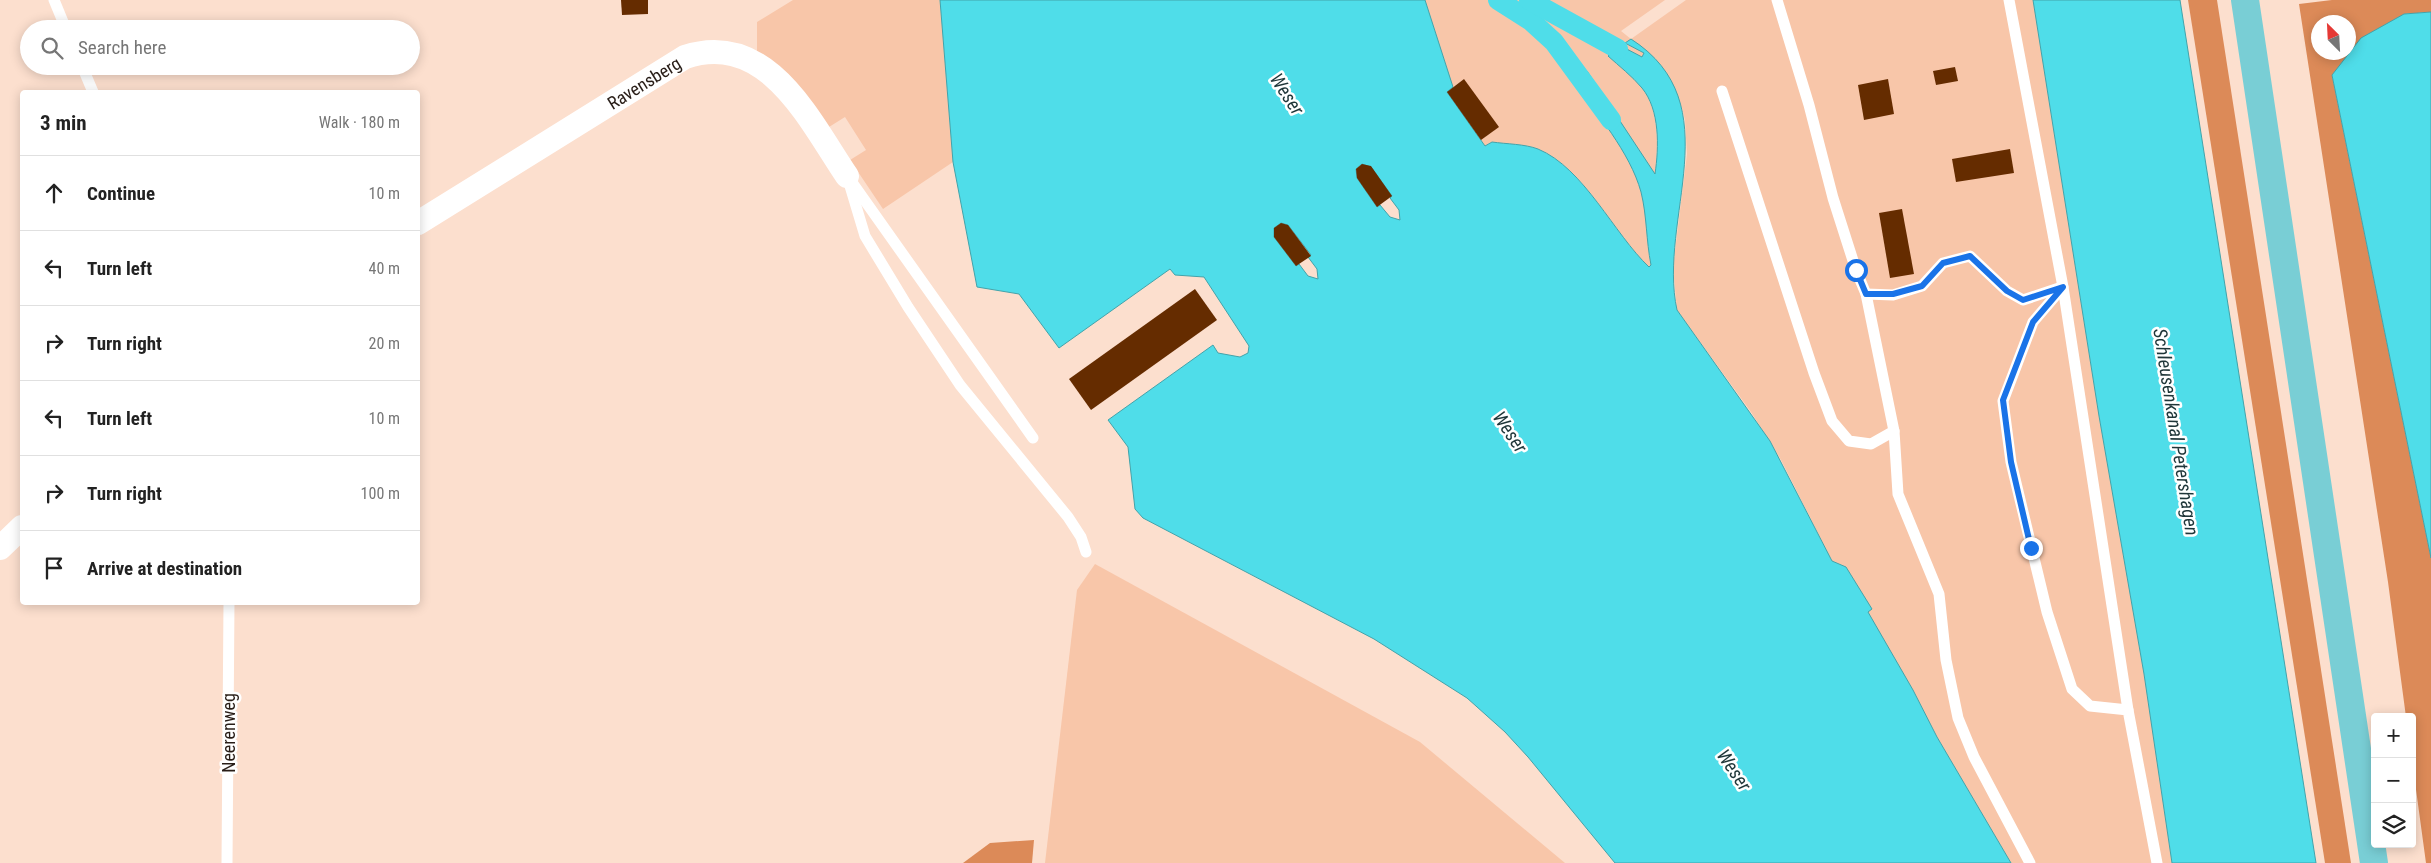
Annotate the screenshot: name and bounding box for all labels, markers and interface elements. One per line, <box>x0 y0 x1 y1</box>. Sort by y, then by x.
north arrow <box>2311 15 2356 60</box>
search box <box>20 20 420 75</box>
icon: search <box>38 34 66 62</box>
text: Search here <box>78 36 166 59</box>
street label: Ravensberg <box>603 52 685 113</box>
water label: Weser <box>1265 69 1309 119</box>
text: 3 min <box>40 111 87 135</box>
text: Walk · 180 m <box>319 113 400 132</box>
icon: ahead <box>40 179 68 207</box>
text: Continue <box>87 182 155 205</box>
text: 10 m <box>368 184 400 203</box>
icon: left <box>40 254 68 282</box>
text: Turn left <box>87 257 152 280</box>
text: 40 m <box>368 259 400 278</box>
route start <box>1845 259 1868 282</box>
water label: Schleusenkanal Petershagen <box>2148 327 2204 537</box>
icon: right <box>40 329 68 357</box>
text: Turn right <box>87 332 162 355</box>
text: 20 m <box>368 334 400 353</box>
icon: left <box>40 404 68 432</box>
text: Turn left <box>87 407 152 430</box>
water label: Weser <box>1488 407 1532 457</box>
text: 10 m <box>368 409 400 428</box>
icon: right <box>40 479 68 507</box>
text: Turn right <box>87 482 162 505</box>
text: 100 m <box>361 484 400 503</box>
route end <box>2020 537 2043 560</box>
icon: arrive <box>40 554 68 582</box>
text: Arrive at destination <box>87 557 242 580</box>
street label: Neerenweg <box>218 693 239 773</box>
map controls <box>2371 713 2416 848</box>
button: + <box>2371 713 2416 758</box>
water label: Weser <box>1712 745 1756 795</box>
button: − <box>2371 758 2416 803</box>
button: layers <box>2371 803 2416 848</box>

